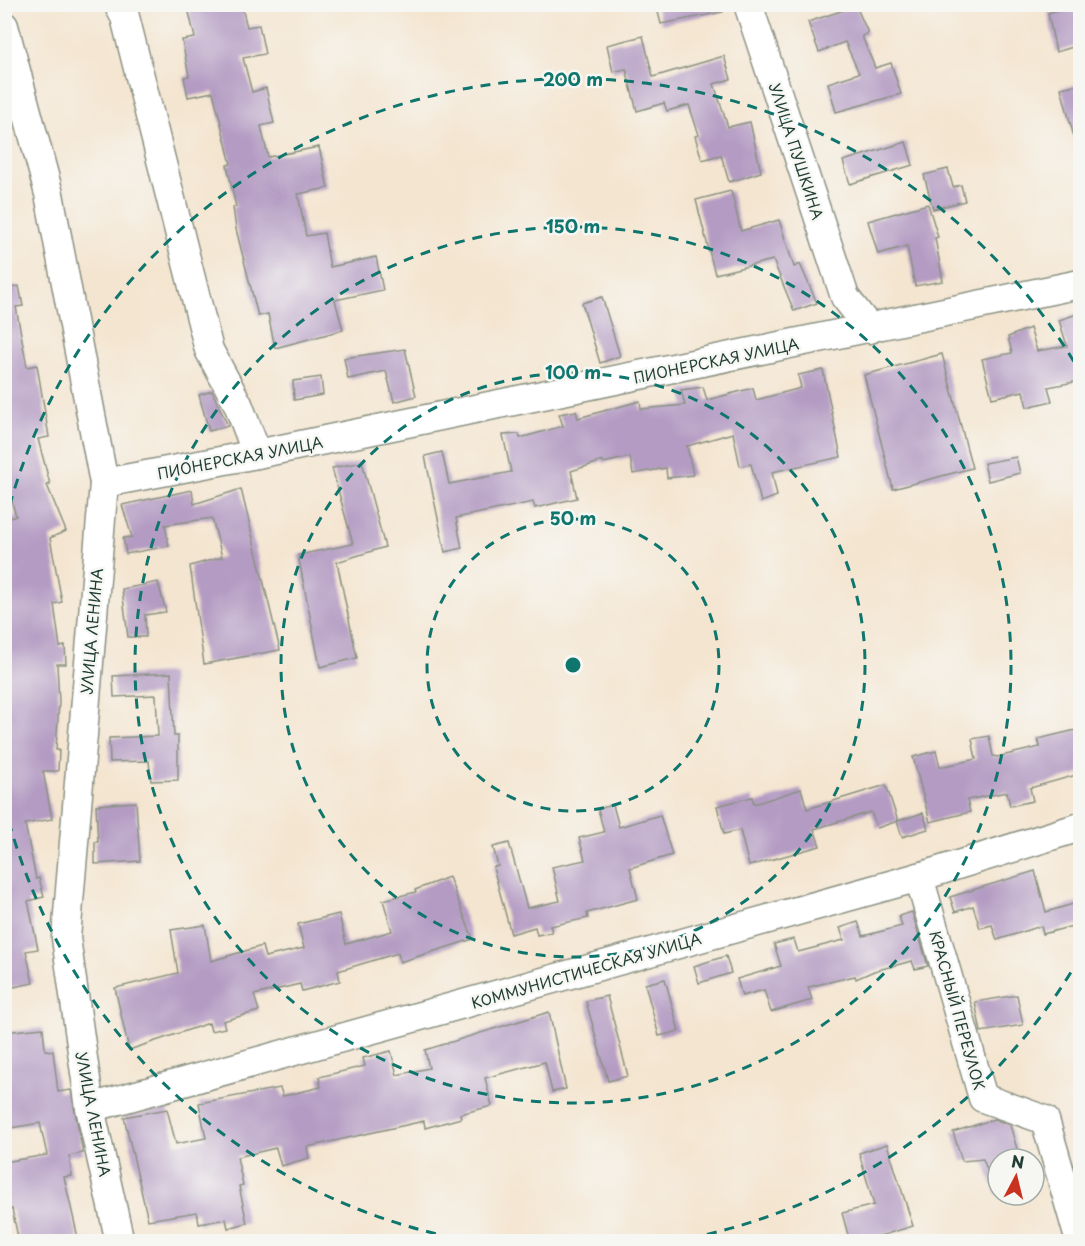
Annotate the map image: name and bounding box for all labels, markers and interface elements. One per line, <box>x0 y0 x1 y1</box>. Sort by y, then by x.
text: 200 m <box>543 65 603 92</box>
street label: УЛИЦА ПУШКИНА <box>764 80 830 222</box>
text: 150 m <box>546 212 600 239</box>
street label: ПИОНЕРСКАЯ УЛИЦА <box>631 331 801 389</box>
text: 100 m <box>545 358 601 385</box>
street label: ПИОНЕРСКАЯ УЛИЦА <box>155 430 325 484</box>
text: 50 m <box>550 504 596 531</box>
street label: УЛИЦА ЛЕНИНА <box>74 567 108 695</box>
centre of rings <box>563 655 583 675</box>
street label: КОММУНИСТИЧЕСКАЯ УЛИЦА <box>468 926 704 1014</box>
street label: КРАСНЫЙ ПЕРЕУЛОК <box>924 927 992 1093</box>
street label: УЛИЦА ЛЕНИНА <box>71 1050 117 1178</box>
north arrow <box>986 1147 1046 1207</box>
text: N <box>1010 1148 1026 1174</box>

